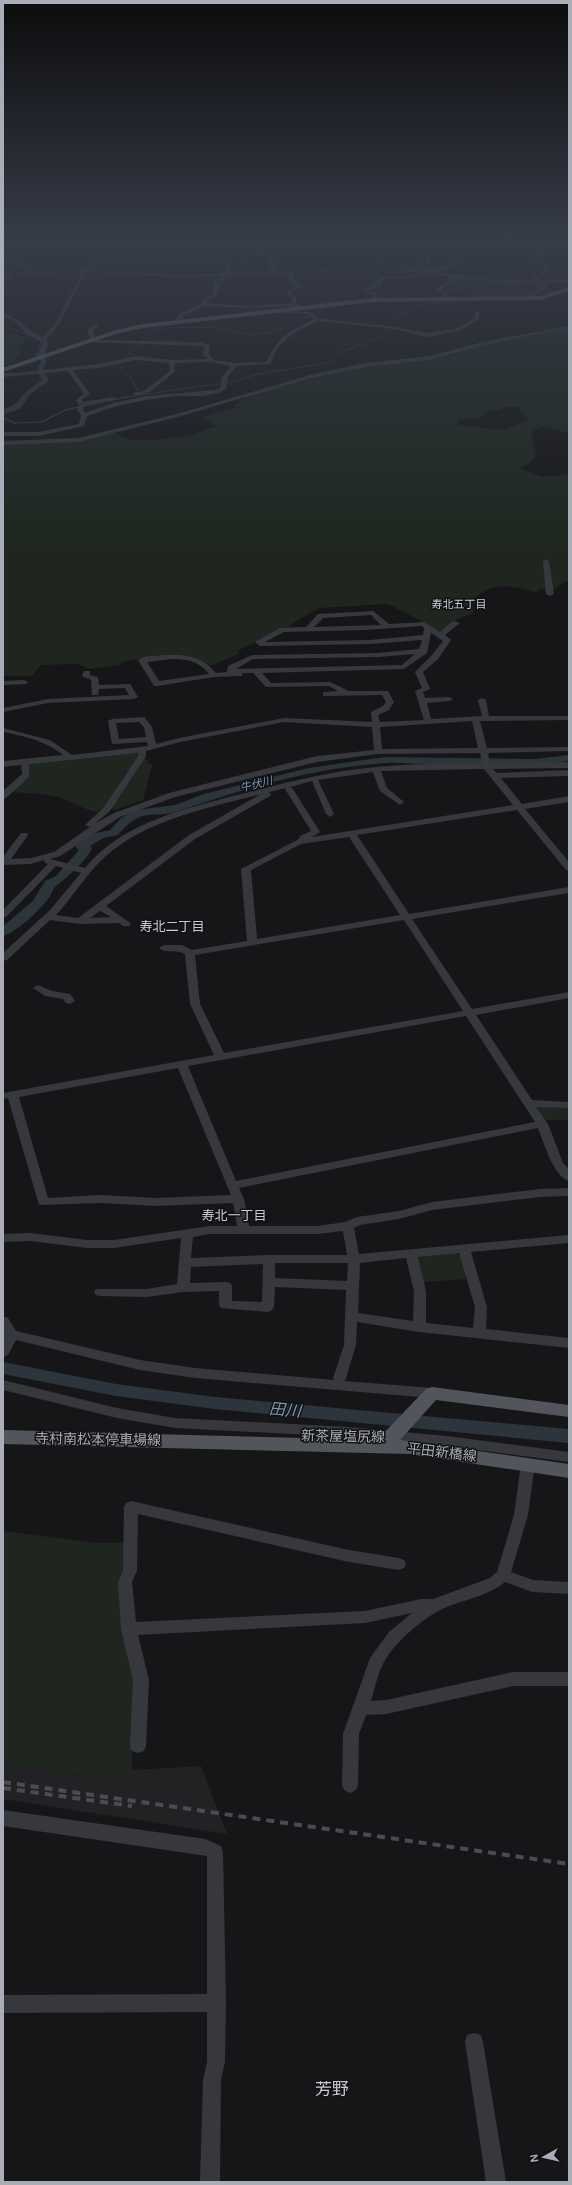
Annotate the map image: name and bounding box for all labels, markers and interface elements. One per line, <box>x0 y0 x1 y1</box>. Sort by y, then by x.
district label: 寿北五丁目 <box>432 597 487 611</box>
water label: 牛伏川 <box>238 773 275 795</box>
district label: 寿北二丁目 <box>139 918 205 935</box>
district label: 寿北一丁目 <box>201 1207 267 1224</box>
water label: 田川 <box>268 1398 304 1422</box>
street label: 新茶屋塩尻線 <box>301 1426 385 1446</box>
street label: 寺村南松本停車場線 <box>35 1429 161 1449</box>
street label: 平田新橋線 <box>406 1439 478 1465</box>
district label: 芳野 <box>315 2078 349 2100</box>
north arrow <box>524 2137 564 2177</box>
text: N <box>527 2153 542 2163</box>

